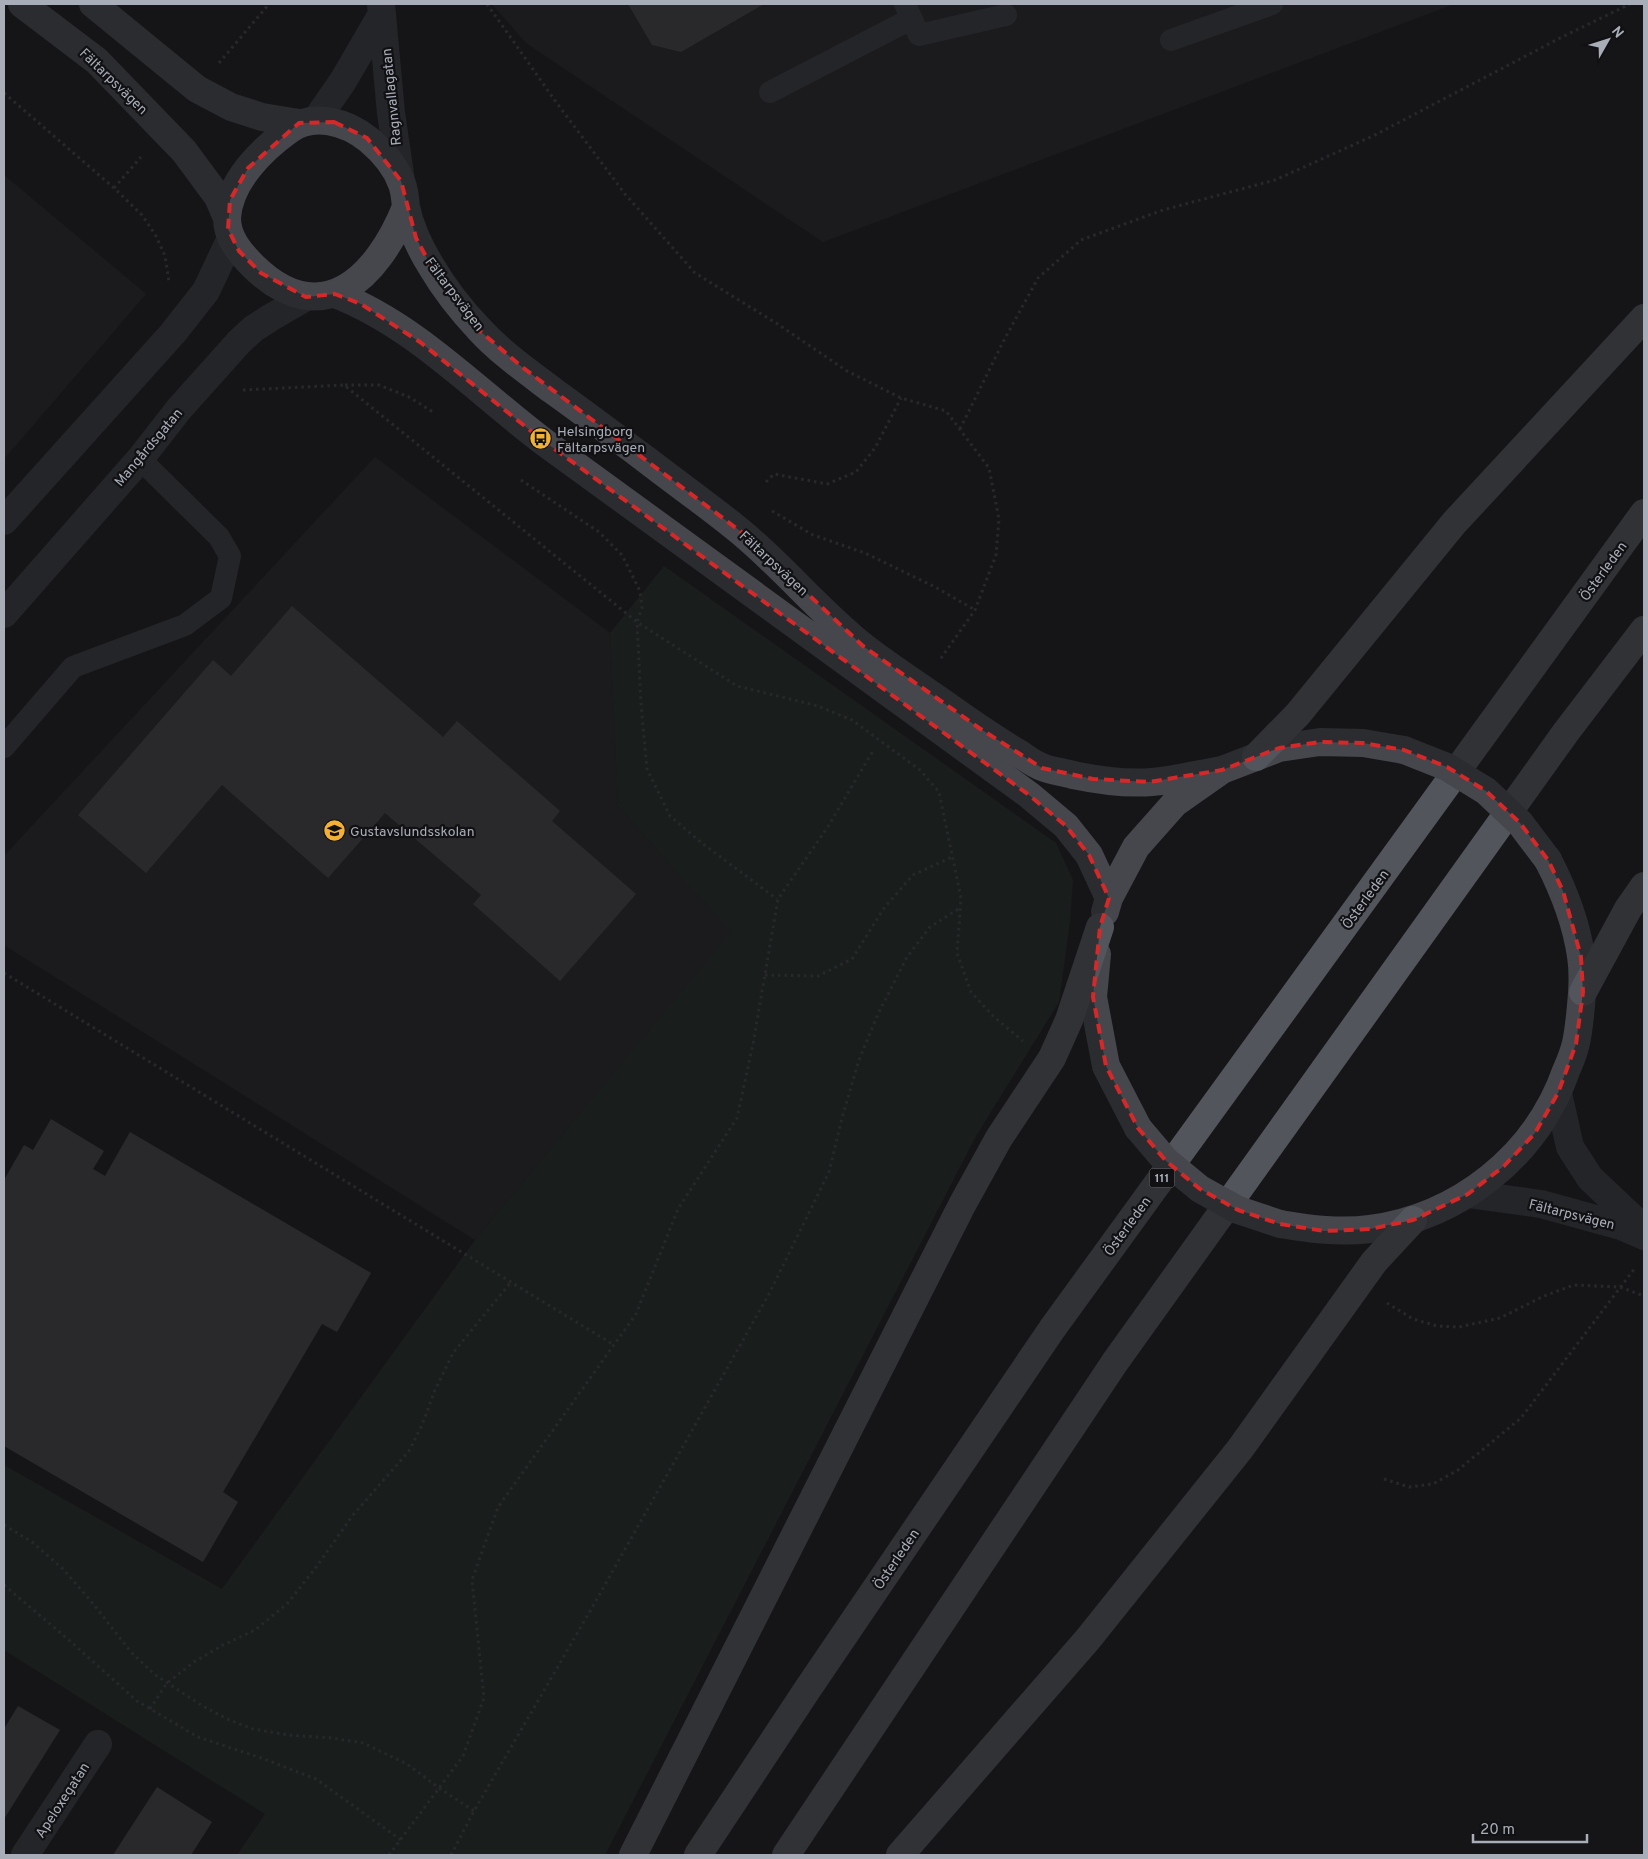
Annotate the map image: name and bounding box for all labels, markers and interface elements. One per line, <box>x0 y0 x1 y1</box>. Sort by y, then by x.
north arrow <box>1583 15 1633 65</box>
text: N <box>1607 24 1627 42</box>
street label: Fältarpsvägen <box>75 45 151 119</box>
street label: Ragnvallagatan <box>379 47 406 146</box>
street label: Fältarpsvägen <box>421 255 487 335</box>
street label: Mangårdsgatan <box>112 405 187 491</box>
place label: Helsingborg Fältarpsvägen <box>557 424 645 457</box>
bus stop icon: Helsingborg Fältarpsvägen <box>529 427 553 451</box>
street label: Fältarpsvägen <box>735 528 811 600</box>
street label: Österleden <box>1576 538 1631 605</box>
school or university icon: Gustavslundsskolan <box>322 819 346 843</box>
place label: Gustavslundsskolan <box>350 824 475 841</box>
street label: Österleden <box>1338 866 1393 933</box>
road number: 111 <box>1150 1168 1174 1188</box>
street label: Österleden <box>1100 1193 1155 1260</box>
street label: Fältarpsvägen <box>1527 1197 1616 1234</box>
street label: Österleden <box>870 1526 924 1593</box>
street label: Apeloxegatan <box>33 1760 94 1842</box>
scale bar <box>1473 1812 1587 1844</box>
text: 20 m <box>1480 1821 1515 1840</box>

